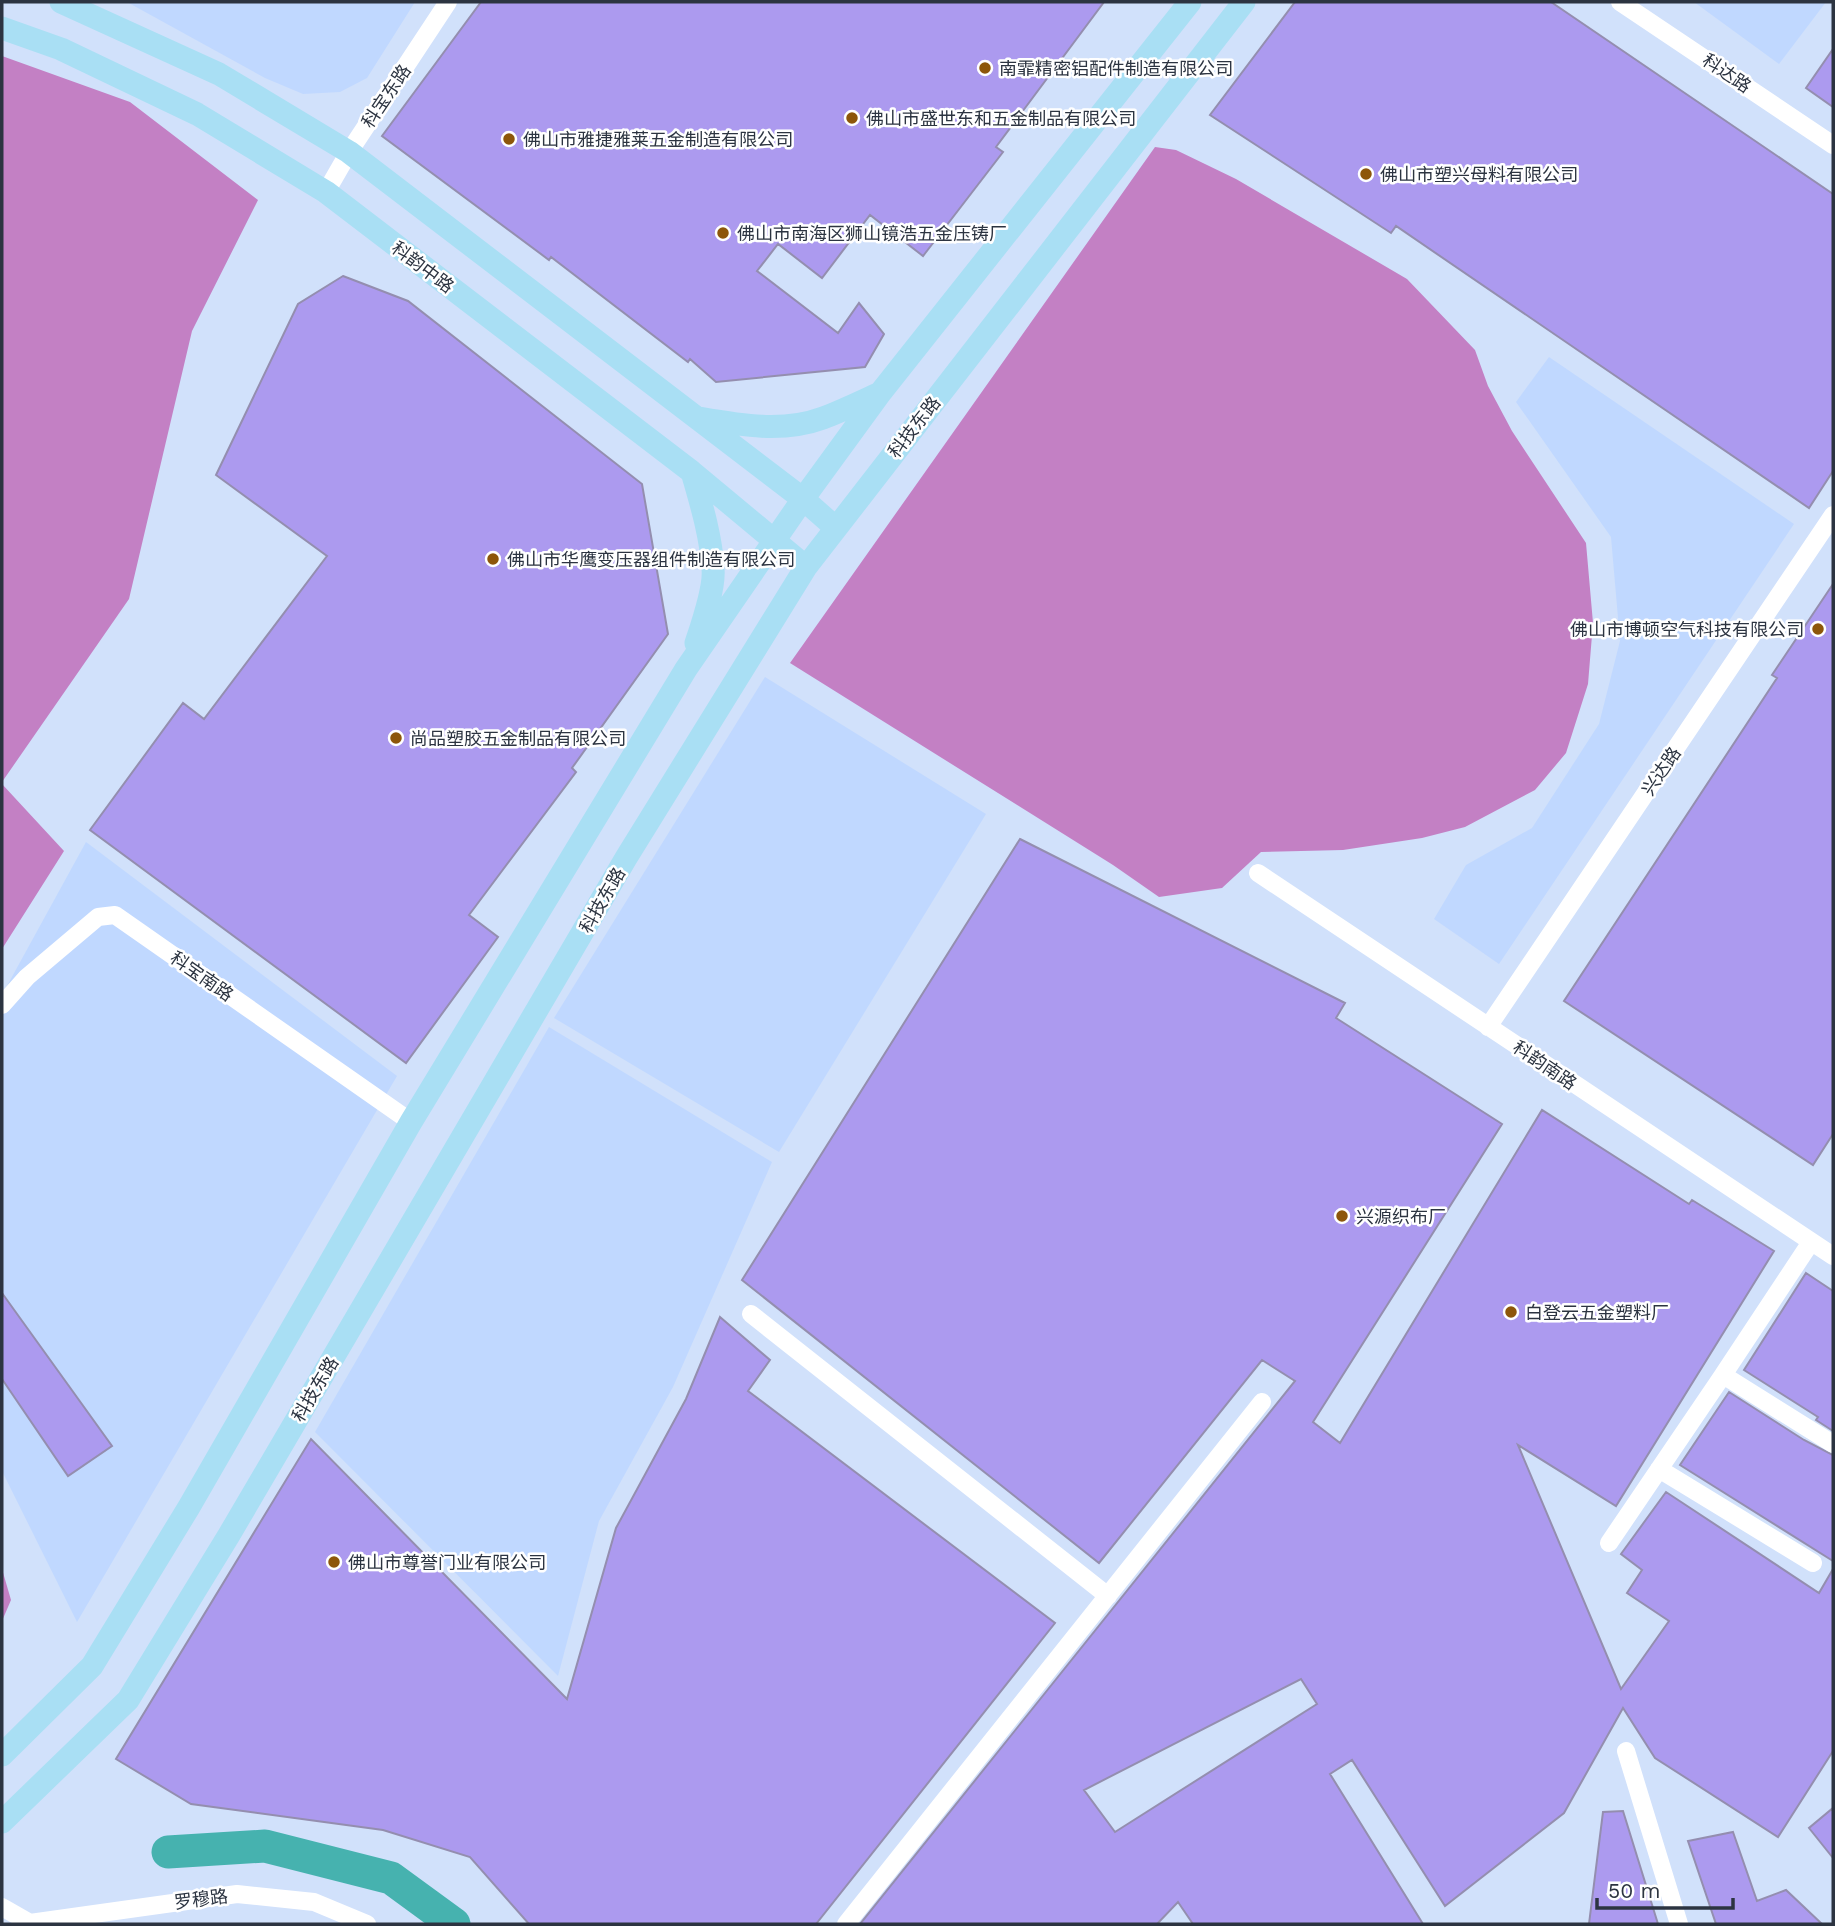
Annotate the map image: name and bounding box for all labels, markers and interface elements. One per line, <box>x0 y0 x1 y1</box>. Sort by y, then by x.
street label: 科达路 <box>1699 49 1755 97</box>
place label: 南霏精密铝配件制造有限公司 <box>999 58 1233 79</box>
street label: 科宝东路 <box>357 60 415 132</box>
marker: 南霏精密铝配件制造有限公司 <box>977 60 993 76</box>
place label: 佛山市盛世东和五金制品有限公司 <box>866 108 1136 129</box>
marker: 佛山市盛世东和五金制品有限公司 <box>844 110 860 126</box>
place label: 佛山市雅捷雅莱五金制造有限公司 <box>523 129 793 150</box>
marker: 佛山市雅捷雅莱五金制造有限公司 <box>501 131 517 147</box>
place label: 佛山市塑兴母料有限公司 <box>1380 164 1578 185</box>
marker: 佛山市塑兴母料有限公司 <box>1358 166 1374 182</box>
place label: 佛山市南海区狮山镜浩五金压铸厂 <box>737 223 1007 244</box>
marker: 佛山市南海区狮山镜浩五金压铸厂 <box>715 225 731 241</box>
street label: 科韵中路 <box>388 237 458 297</box>
street label: 科技东路 <box>884 392 944 462</box>
place label: 佛山市华鹰变压器组件制造有限公司 <box>507 549 795 570</box>
marker: 佛山市华鹰变压器组件制造有限公司 <box>485 551 501 567</box>
place label: 佛山市博顿空气科技有限公司 <box>1570 619 1804 640</box>
marker: 佛山市博顿空气科技有限公司 <box>1810 621 1826 637</box>
place label: 尚品塑胶五金制品有限公司 <box>410 728 626 749</box>
marker: 尚品塑胶五金制品有限公司 <box>388 730 404 746</box>
street label: 兴达路 <box>1637 743 1685 799</box>
street label: 科技东路 <box>575 864 629 936</box>
street label: 科宝南路 <box>166 947 238 1005</box>
street label: 科韵南路 <box>1509 1036 1581 1094</box>
place label: 兴源织布厂 <box>1356 1206 1446 1227</box>
marker: 兴源织布厂 <box>1334 1208 1350 1224</box>
place label: 白登云五金塑料厂 <box>1525 1302 1669 1323</box>
marker: 白登云五金塑料厂 <box>1503 1304 1519 1320</box>
street label: 科技东路 <box>287 1353 343 1425</box>
place label: 佛山市尊誉门业有限公司 <box>348 1552 546 1573</box>
marker: 佛山市尊誉门业有限公司 <box>326 1554 342 1570</box>
scale bar <box>1597 1867 1734 1911</box>
text: 50 m <box>1608 1878 1660 1903</box>
street label: 罗穆路 <box>173 1885 229 1913</box>

